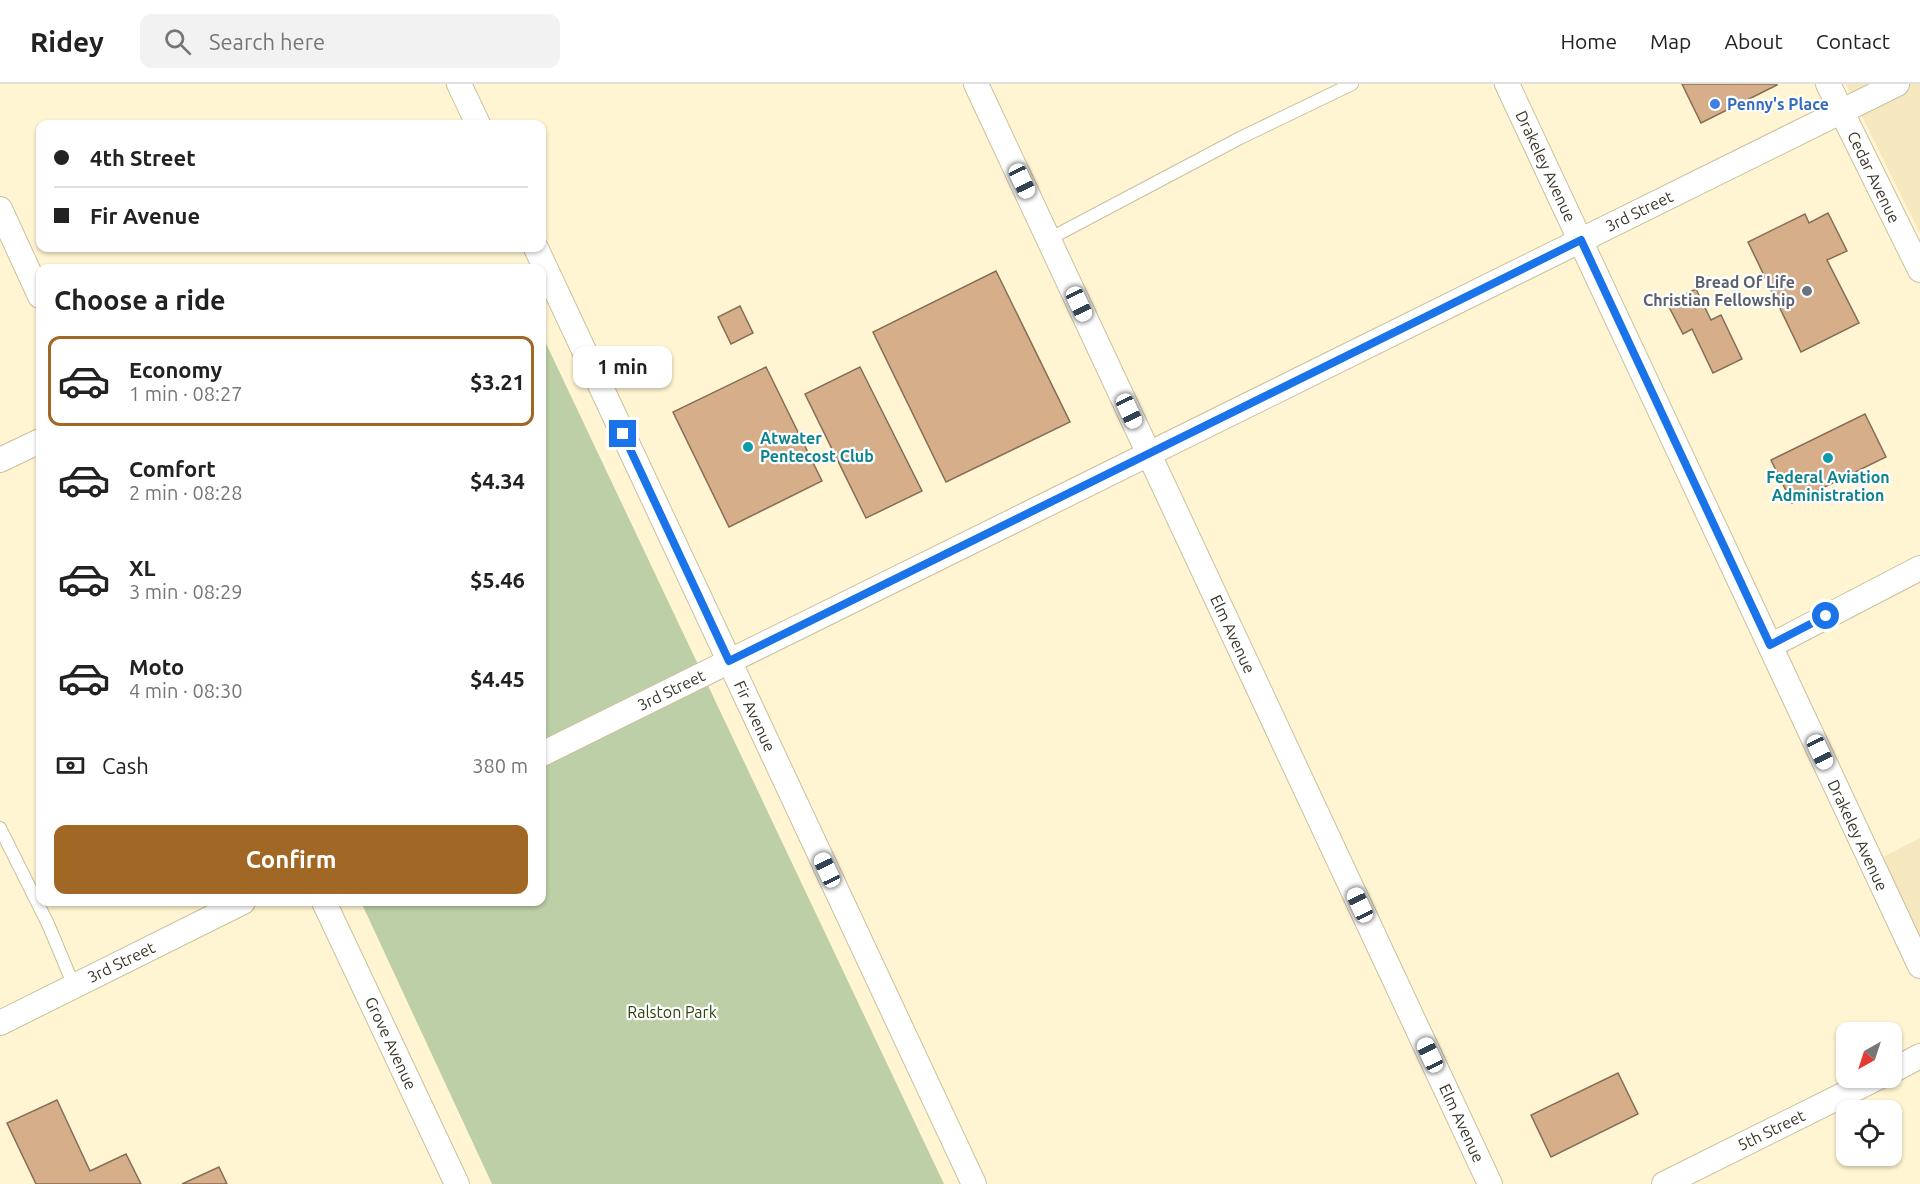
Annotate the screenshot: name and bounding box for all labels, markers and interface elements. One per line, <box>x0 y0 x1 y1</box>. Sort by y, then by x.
search box <box>140 14 560 68</box>
icon: search <box>161 25 194 58</box>
text: Ridey <box>30 26 104 57</box>
text: Search here <box>209 29 325 54</box>
text: Home <box>1560 29 1617 53</box>
text: Map <box>1650 29 1691 53</box>
text: About <box>1724 29 1783 53</box>
text: Contact <box>1816 29 1890 53</box>
place label: Penny's Place <box>1727 95 1829 113</box>
marker: Penny's Place <box>1708 97 1722 111</box>
street label: Drakeley Avenue <box>1512 108 1580 224</box>
street label: Cedar Avenue <box>1844 128 1904 226</box>
text: 4th Street <box>90 145 196 170</box>
car <box>1006 161 1038 201</box>
street label: 3rd Street <box>1602 187 1676 235</box>
text: Fir Avenue <box>90 203 200 228</box>
place label: Bread Of Life Christian Fellowship <box>1643 273 1795 309</box>
car <box>1063 284 1095 324</box>
marker: Bread Of Life Christian Fellowship <box>1800 284 1814 298</box>
text: Choose a ride <box>54 285 226 315</box>
callout: 1 min <box>574 347 672 389</box>
icon: car <box>57 354 111 408</box>
text: 1 min <box>597 355 648 378</box>
text: Economy <box>129 357 222 382</box>
text: $3.21 <box>470 369 525 394</box>
text: 1 min · 08:27 <box>129 382 243 405</box>
car <box>1113 391 1145 431</box>
route end <box>609 420 636 447</box>
place label: Atwater Pentecost Club <box>760 429 874 465</box>
marker: Atwater Pentecost Club <box>741 440 755 454</box>
marker: Federal Aviation Administration <box>1821 451 1835 465</box>
icon: car <box>57 453 111 507</box>
text: Comfort <box>129 456 216 481</box>
text: $4.34 <box>470 468 525 493</box>
place label: Federal Aviation Administration <box>1766 468 1890 504</box>
text: 2 min · 08:28 <box>129 481 243 504</box>
icon: car <box>57 552 111 606</box>
text: XL <box>129 555 156 580</box>
text: $5.46 <box>470 567 525 592</box>
text: 3 min · 08:29 <box>129 580 243 603</box>
street label: Elm Avenue <box>1207 592 1259 676</box>
route start <box>1812 602 1839 629</box>
icon: car <box>57 651 111 705</box>
text: Moto <box>129 654 184 679</box>
text: $4.45 <box>470 666 525 691</box>
street label: 3rd Street <box>634 666 708 714</box>
street label: Fir Avenue <box>731 678 779 754</box>
text: 4 min · 08:30 <box>129 679 243 702</box>
car <box>1804 732 1836 772</box>
icon: cash <box>54 749 87 782</box>
text: Cash <box>102 753 149 778</box>
text: 380 m <box>472 754 528 777</box>
street label: Drakeley Avenue <box>1824 777 1892 893</box>
button: Confirm <box>54 825 528 894</box>
car <box>811 850 843 890</box>
car <box>1344 885 1376 925</box>
street label: 3rd Street <box>84 938 158 986</box>
street label: Grove Avenue <box>362 994 420 1092</box>
park label: Ralston Park <box>627 1003 717 1021</box>
north arrow <box>1836 1022 1902 1088</box>
map controls <box>1836 1022 1902 1166</box>
car <box>1414 1035 1446 1075</box>
street label: Elm Avenue <box>1436 1081 1488 1165</box>
button: locate <box>1836 1100 1902 1166</box>
street label: 5th Street <box>1734 1106 1808 1154</box>

